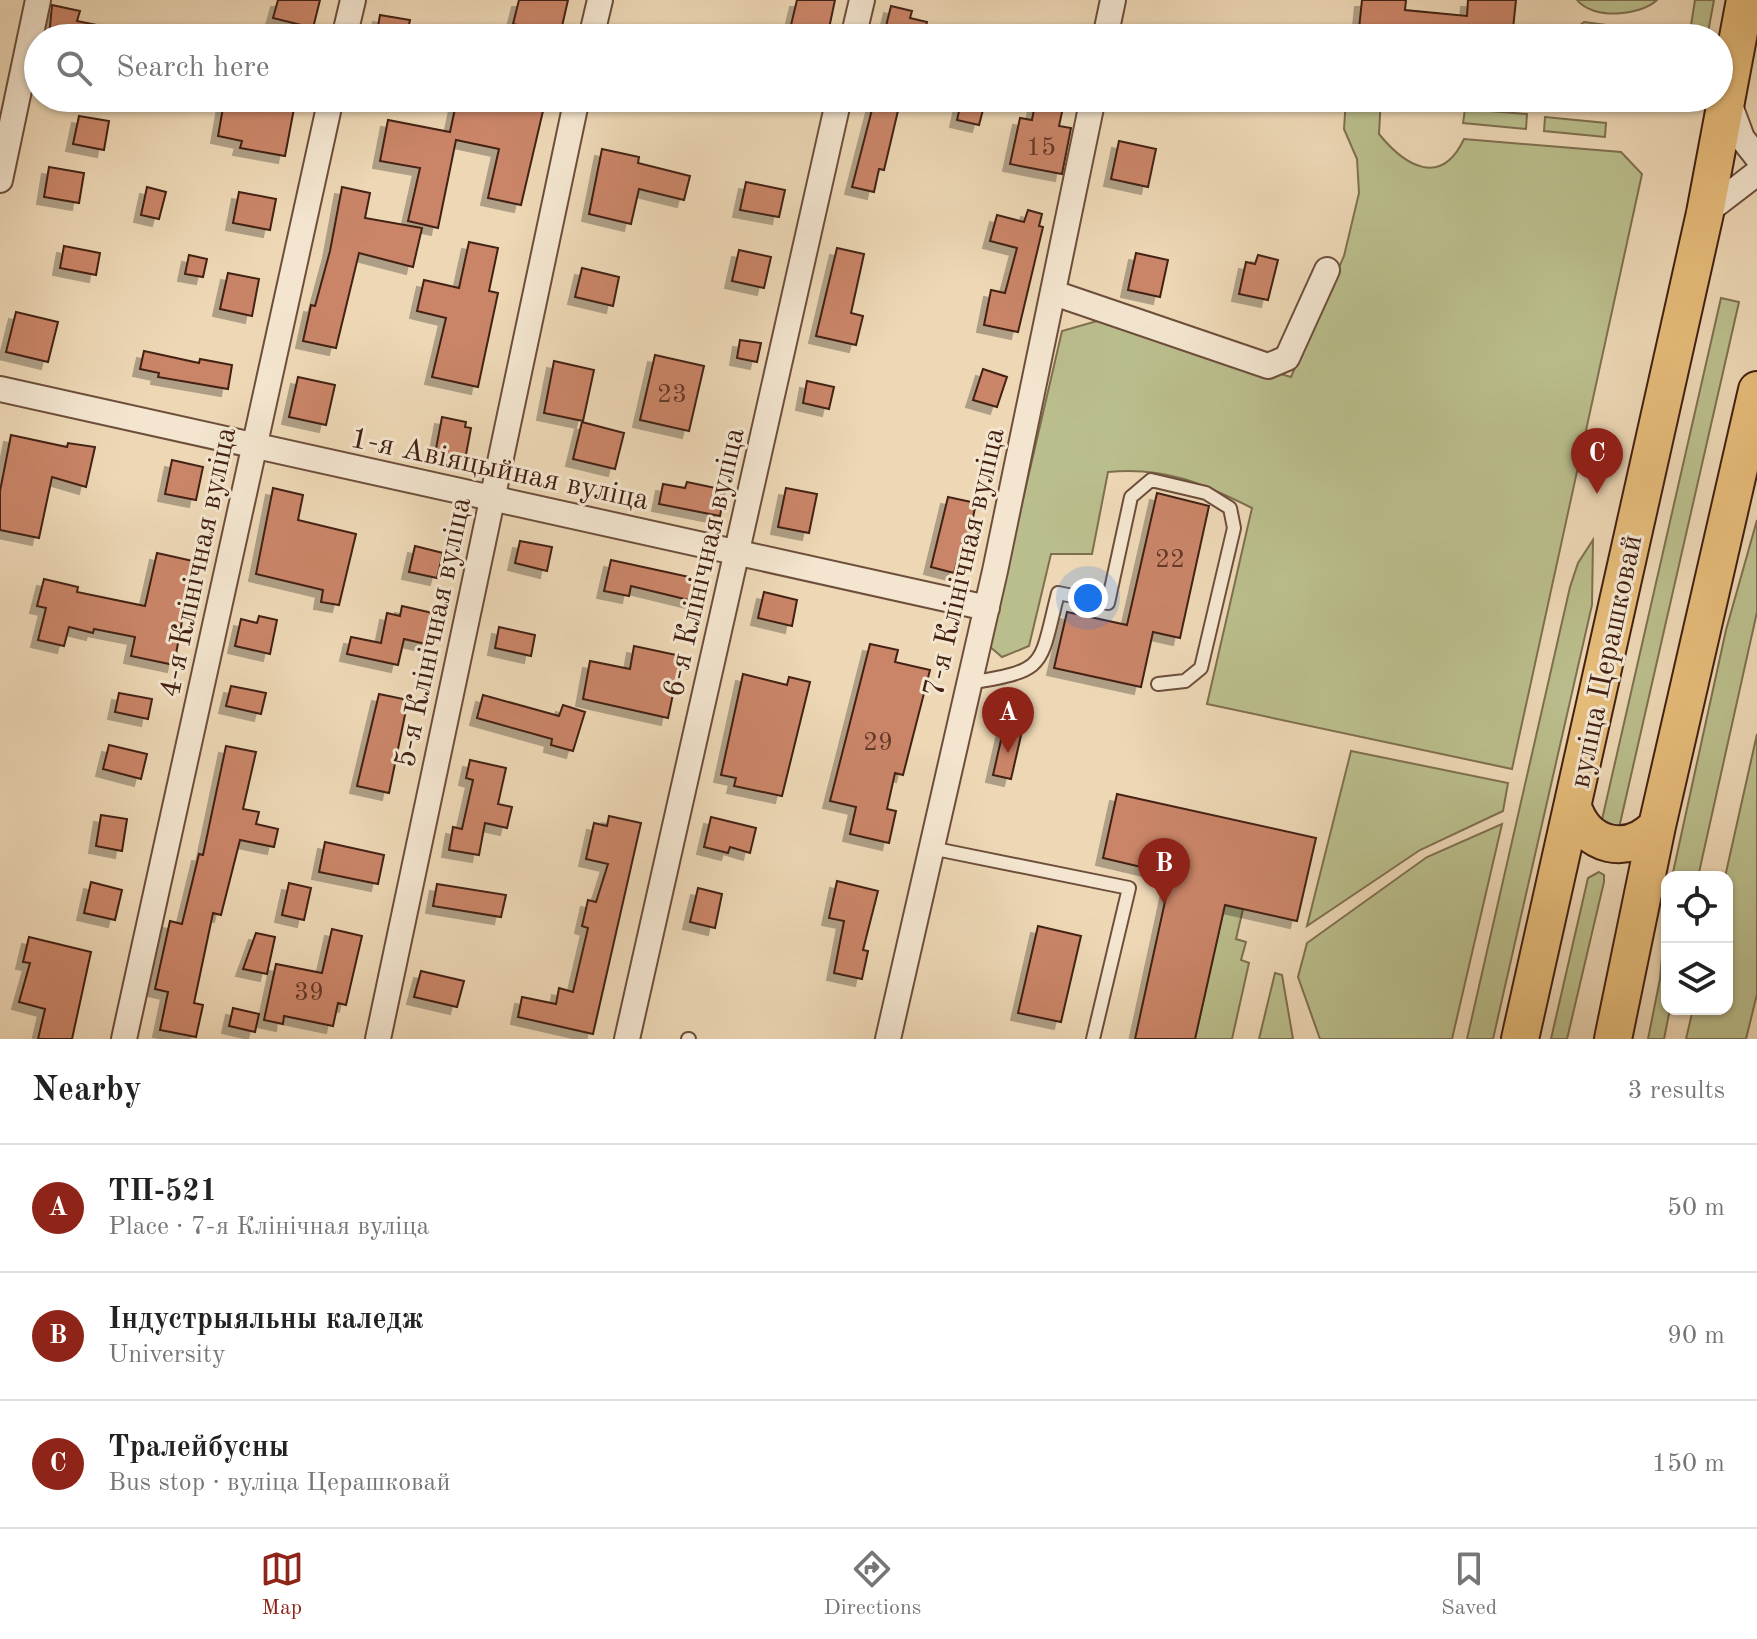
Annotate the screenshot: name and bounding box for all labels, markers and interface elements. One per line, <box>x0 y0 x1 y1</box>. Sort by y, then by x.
search box <box>24 24 1733 112</box>
icon: search <box>52 46 96 90</box>
text: Search here <box>116 53 270 83</box>
house number: 15 <box>1026 135 1056 161</box>
house number: 23 <box>657 382 687 408</box>
street label: 4-я Клінічная вуліца <box>156 424 242 700</box>
street label: 1-я Авіяцыйная вуліца <box>348 424 652 516</box>
street label: 6-я Клінічная вуліца <box>659 425 751 700</box>
street label: 7-я Клінічная вуліца <box>919 425 1011 700</box>
pin: C <box>1571 428 1623 494</box>
street label: 5-я Клінічная вуліца <box>391 494 477 770</box>
street label: вуліца Церашковай <box>1565 532 1648 791</box>
house number: 22 <box>1155 547 1185 573</box>
your location <box>1068 578 1108 618</box>
pin: A <box>982 687 1034 753</box>
house number: 29 <box>863 730 893 756</box>
pin: B <box>1138 838 1190 904</box>
map controls <box>1661 871 1733 1015</box>
button: locate <box>1661 871 1733 943</box>
button: layers <box>1661 943 1733 1015</box>
house number: 39 <box>294 980 324 1006</box>
text: Nearby <box>32 1074 142 1108</box>
text: 3 results <box>1627 1078 1725 1104</box>
text: ТП-521 <box>108 1177 217 1207</box>
text: A <box>48 1195 68 1221</box>
text: 50 m <box>1667 1195 1725 1221</box>
text: Place · 7-я Клінічная вуліца <box>108 1214 429 1240</box>
text: Індустрыяльны каледж <box>108 1305 424 1335</box>
text: B <box>49 1323 67 1349</box>
text: 90 m <box>1667 1323 1725 1349</box>
text: University <box>108 1342 226 1368</box>
text: Тралейбусны <box>108 1433 289 1463</box>
text: C <box>49 1451 67 1477</box>
text: 150 m <box>1652 1451 1725 1477</box>
text: Bus stop · вуліца Церашковай <box>108 1470 450 1496</box>
tab: Map <box>260 1547 304 1622</box>
tab: Directions <box>824 1547 921 1622</box>
tab: Saved <box>1441 1547 1497 1622</box>

